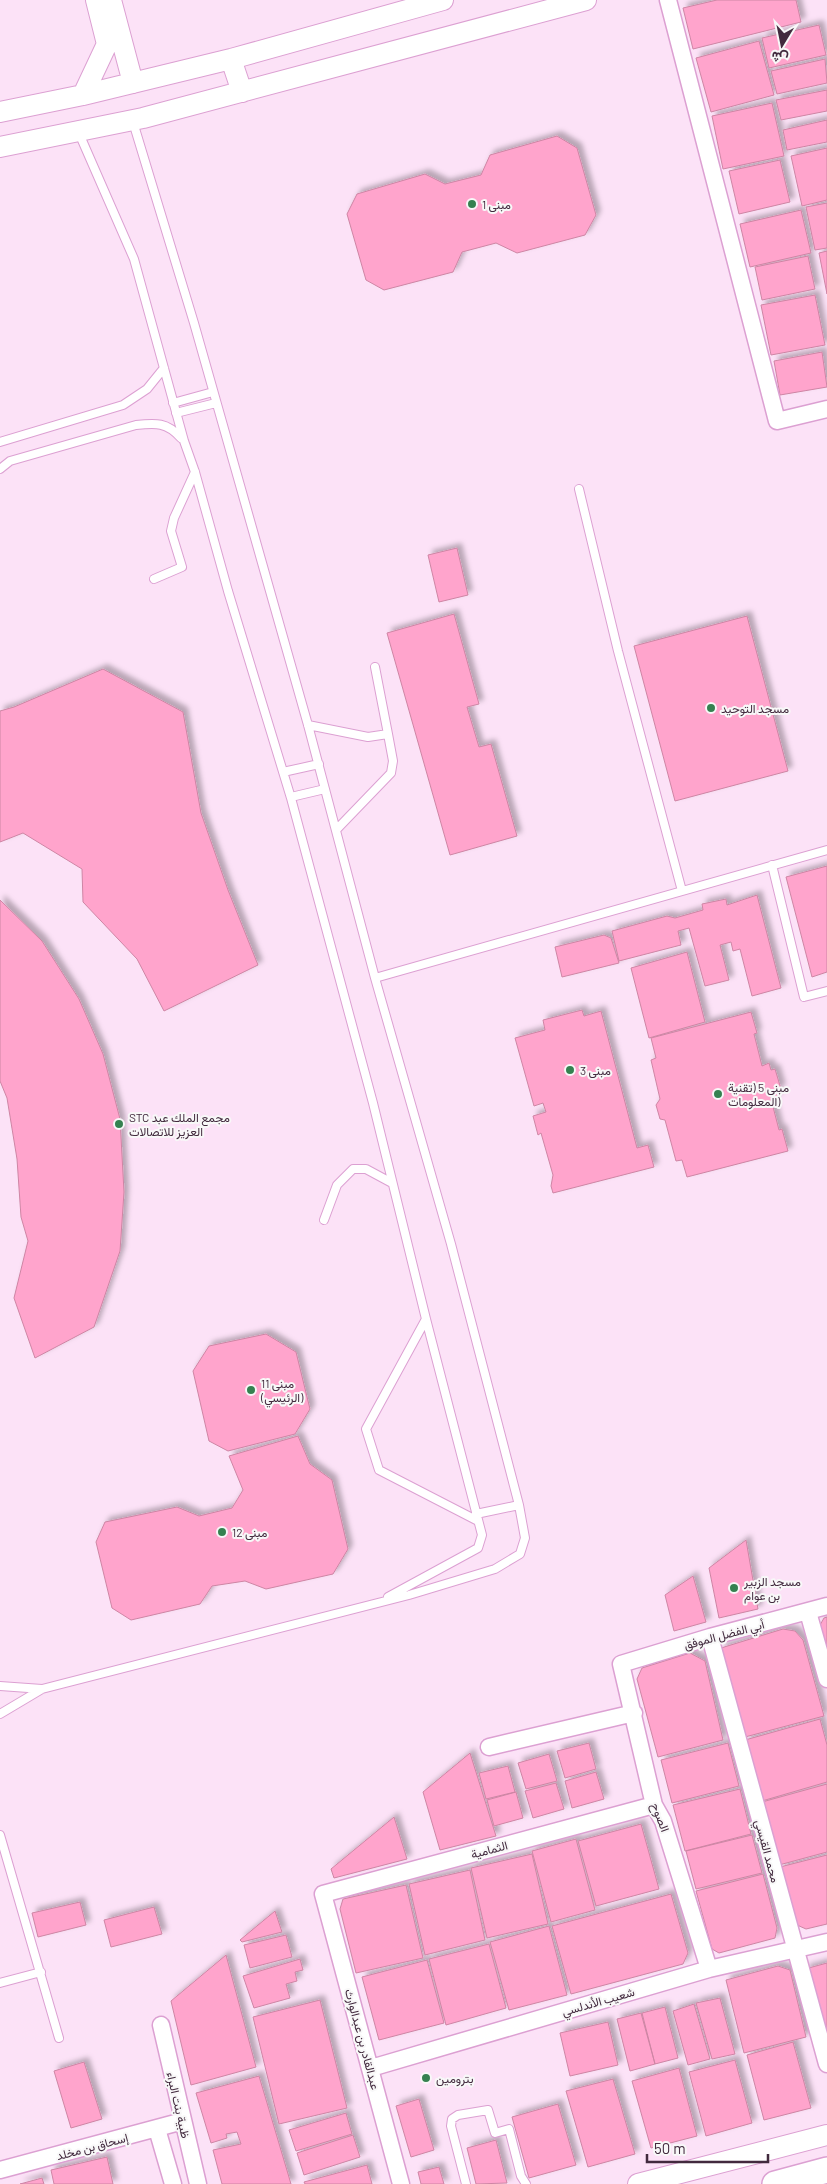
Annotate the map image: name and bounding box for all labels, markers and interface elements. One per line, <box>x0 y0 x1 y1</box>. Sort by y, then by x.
north arrow <box>757 20 807 70</box>
text: ش <box>770 47 790 68</box>
place label: مبنى 1 <box>482 197 511 213</box>
marker: مبنى 1 <box>466 198 478 210</box>
place label: مسجد التوحيد <box>721 701 789 717</box>
marker: مسجد التوحيد <box>705 702 717 714</box>
place label: مبنى 3 <box>580 1063 611 1079</box>
marker: مبنى 3 <box>564 1064 576 1076</box>
place label: مبنى 5 (تقنية المعلومات) <box>728 1080 789 1110</box>
marker: مبنى 5 (تقنية المعلومات) <box>712 1088 724 1100</box>
place label: STC مجمع الملك عبد العزيز للاتصالات <box>129 1110 230 1140</box>
marker: STC مجمع الملك عبد العزيز للاتصالات <box>113 1118 125 1130</box>
place label: مبنى 11 (الرئيسي) <box>260 1376 304 1408</box>
marker: مبنى 11 (الرئيسي) <box>245 1384 257 1396</box>
place label: مبنى 12 <box>232 1525 267 1541</box>
marker: مبنى 12 <box>216 1526 228 1538</box>
place label: مسجد الزبير بن عوام <box>743 1574 801 1604</box>
marker: مسجد الزبير بن عوام <box>728 1582 740 1594</box>
street label: أبي الفضل الموفق <box>682 1616 767 1655</box>
street label: الصوح <box>646 1801 673 1835</box>
street label: محمد القيسي <box>749 1818 783 1885</box>
street label: الثمامية <box>469 1837 509 1862</box>
street label: شعيب الأندلسي <box>560 1984 637 2022</box>
street label: عبدالقادر بن عبدالوارث <box>341 1987 383 2091</box>
street label: ظبية بنت البراء <box>163 2070 194 2140</box>
place label: بترومين <box>436 2071 473 2087</box>
marker: بترومين <box>420 2072 432 2084</box>
street label: إسحاق بن مخلد <box>55 2130 130 2164</box>
scale bar <box>647 2132 768 2164</box>
text: 50 m <box>654 2139 686 2157</box>

